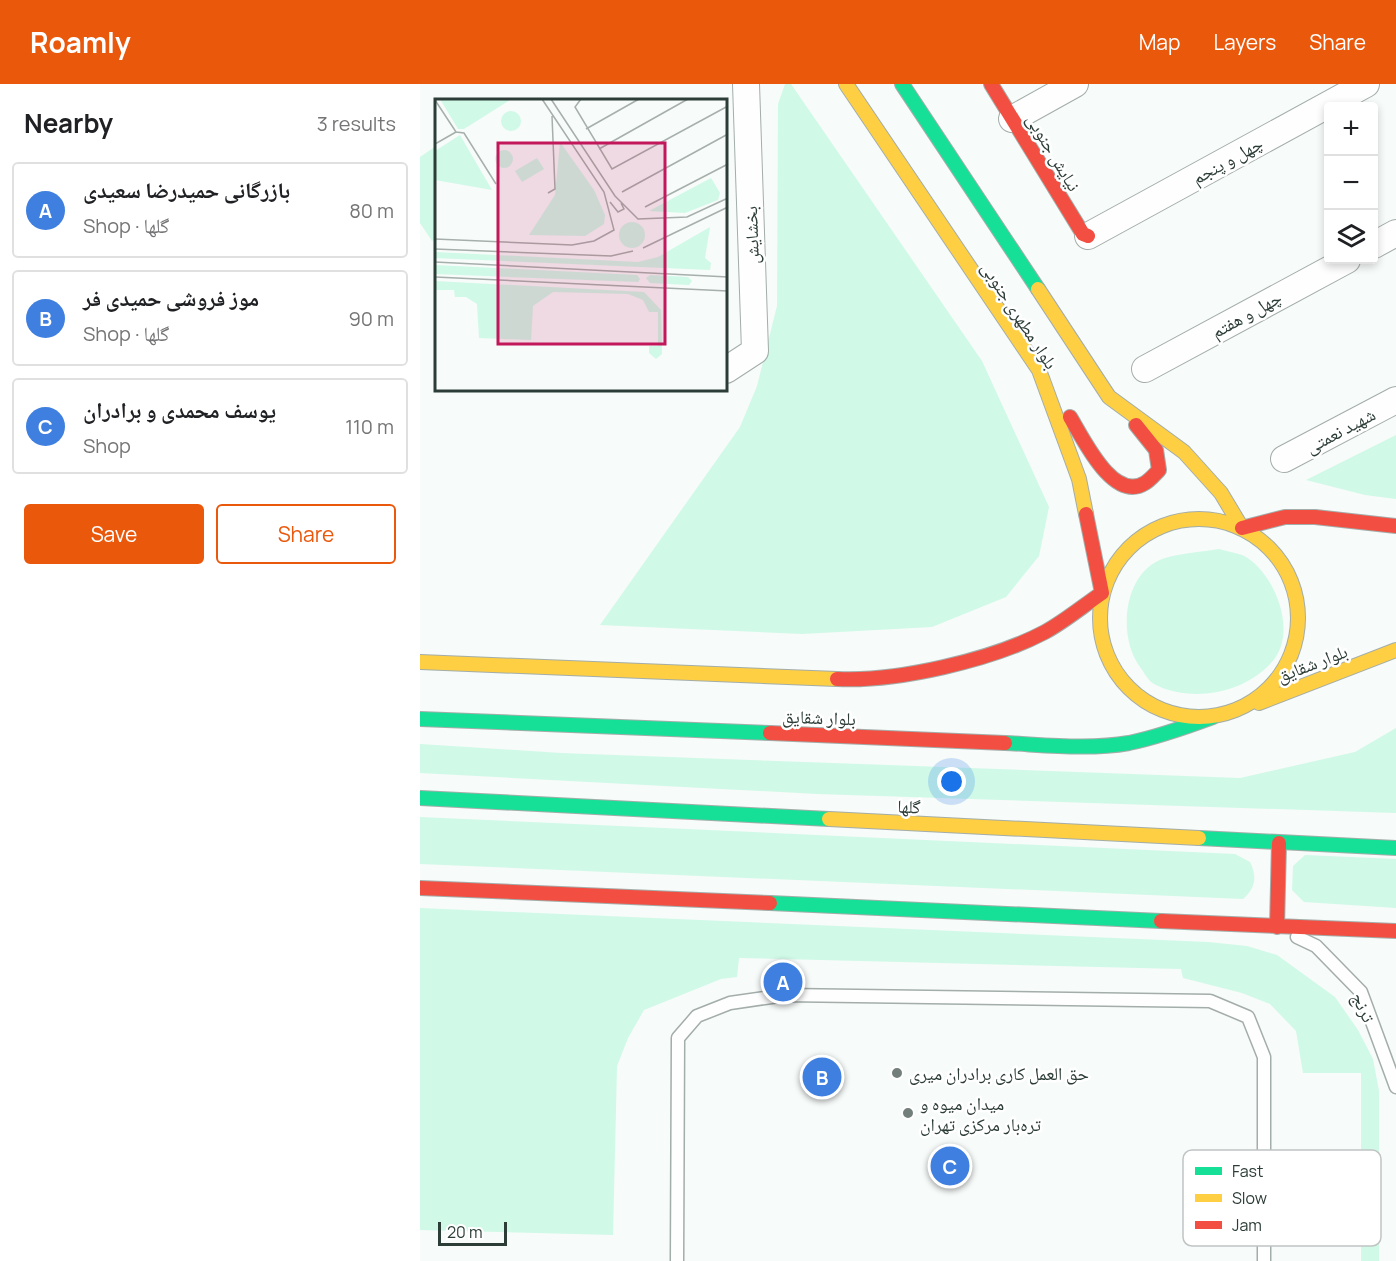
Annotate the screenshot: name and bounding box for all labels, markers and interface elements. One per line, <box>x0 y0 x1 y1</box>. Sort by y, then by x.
text: Roamly <box>30 23 131 61</box>
text: Map <box>1139 28 1180 56</box>
text: Layers <box>1213 28 1276 56</box>
text: Share <box>1309 28 1366 56</box>
inset map <box>435 99 728 392</box>
map controls <box>1324 102 1378 264</box>
button: + <box>1324 102 1378 156</box>
text: Nearby <box>24 105 113 141</box>
street label: نیایش جنوبی <box>1021 109 1087 195</box>
text: 3 results <box>317 110 396 137</box>
street label: چهل و پنجم <box>1187 131 1267 190</box>
button: − <box>1324 156 1378 210</box>
text: بازرگانی حمیدرضا سعیدی <box>83 175 290 205</box>
text: A <box>39 197 52 224</box>
text: 80 m <box>349 197 394 224</box>
street label: بخشایش <box>738 206 764 264</box>
button: layers <box>1324 210 1378 264</box>
text: Shop · گلها <box>83 212 169 239</box>
street label: بلوار مطهری جنوبی <box>976 257 1064 373</box>
text: موز فروشی حمیدی فر <box>83 283 259 313</box>
street label: چهل و هفتم <box>1207 285 1286 344</box>
text: B <box>39 305 52 332</box>
text: 90 m <box>348 305 394 332</box>
text: Shop · گلها <box>83 320 169 347</box>
text: یوسف محمدی و برادران <box>83 395 276 425</box>
street label: شهید نعمتی <box>1301 402 1379 458</box>
text: C <box>38 413 53 440</box>
text: 110 m <box>345 413 394 440</box>
text: Shop <box>83 432 131 459</box>
button: Save <box>24 504 204 564</box>
button: Share <box>216 504 396 564</box>
street label: بلوار شقایق <box>1273 639 1351 687</box>
street label: بلوار شقایق <box>782 704 856 730</box>
your location <box>937 767 966 796</box>
street label: گلها <box>897 793 922 819</box>
pin: A <box>764 960 802 1004</box>
street label: ترنج <box>1346 988 1381 1026</box>
pin: B <box>802 1054 842 1100</box>
place label: حق العمل کاری برادران میری <box>909 1061 1089 1085</box>
marker: حق العمل کاری برادران میری <box>890 1066 904 1080</box>
place label: میدان میوه و تره‌بار مرکزی تهران <box>920 1091 1041 1136</box>
marker: میدان میوه و تره‌بار مرکزی تهران <box>901 1106 915 1120</box>
pin: C <box>930 1144 970 1188</box>
legend <box>1183 1150 1381 1246</box>
text: Fast <box>1232 1160 1263 1182</box>
text: Slow <box>1232 1187 1267 1209</box>
text: Jam <box>1232 1214 1262 1236</box>
scale bar <box>438 1219 507 1246</box>
text: 20 m <box>447 1221 483 1243</box>

